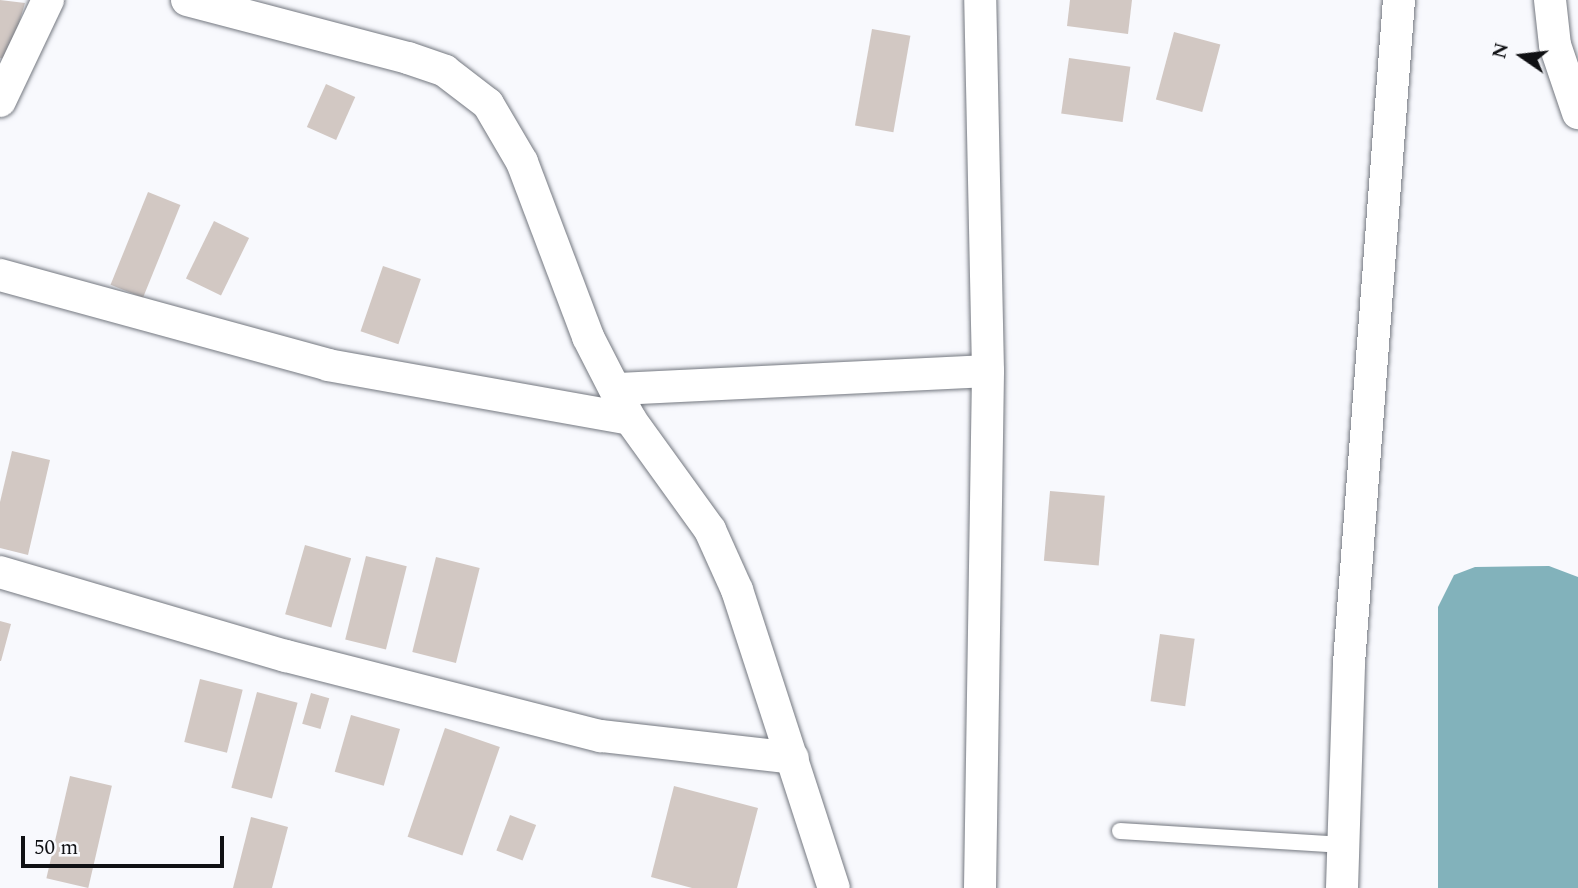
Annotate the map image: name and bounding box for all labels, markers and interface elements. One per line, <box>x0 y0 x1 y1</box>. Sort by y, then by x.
north arrow <box>1487 21 1557 91</box>
text: N <box>1485 40 1517 62</box>
scale bar <box>24 822 228 866</box>
text: 50 m <box>34 832 78 864</box>

